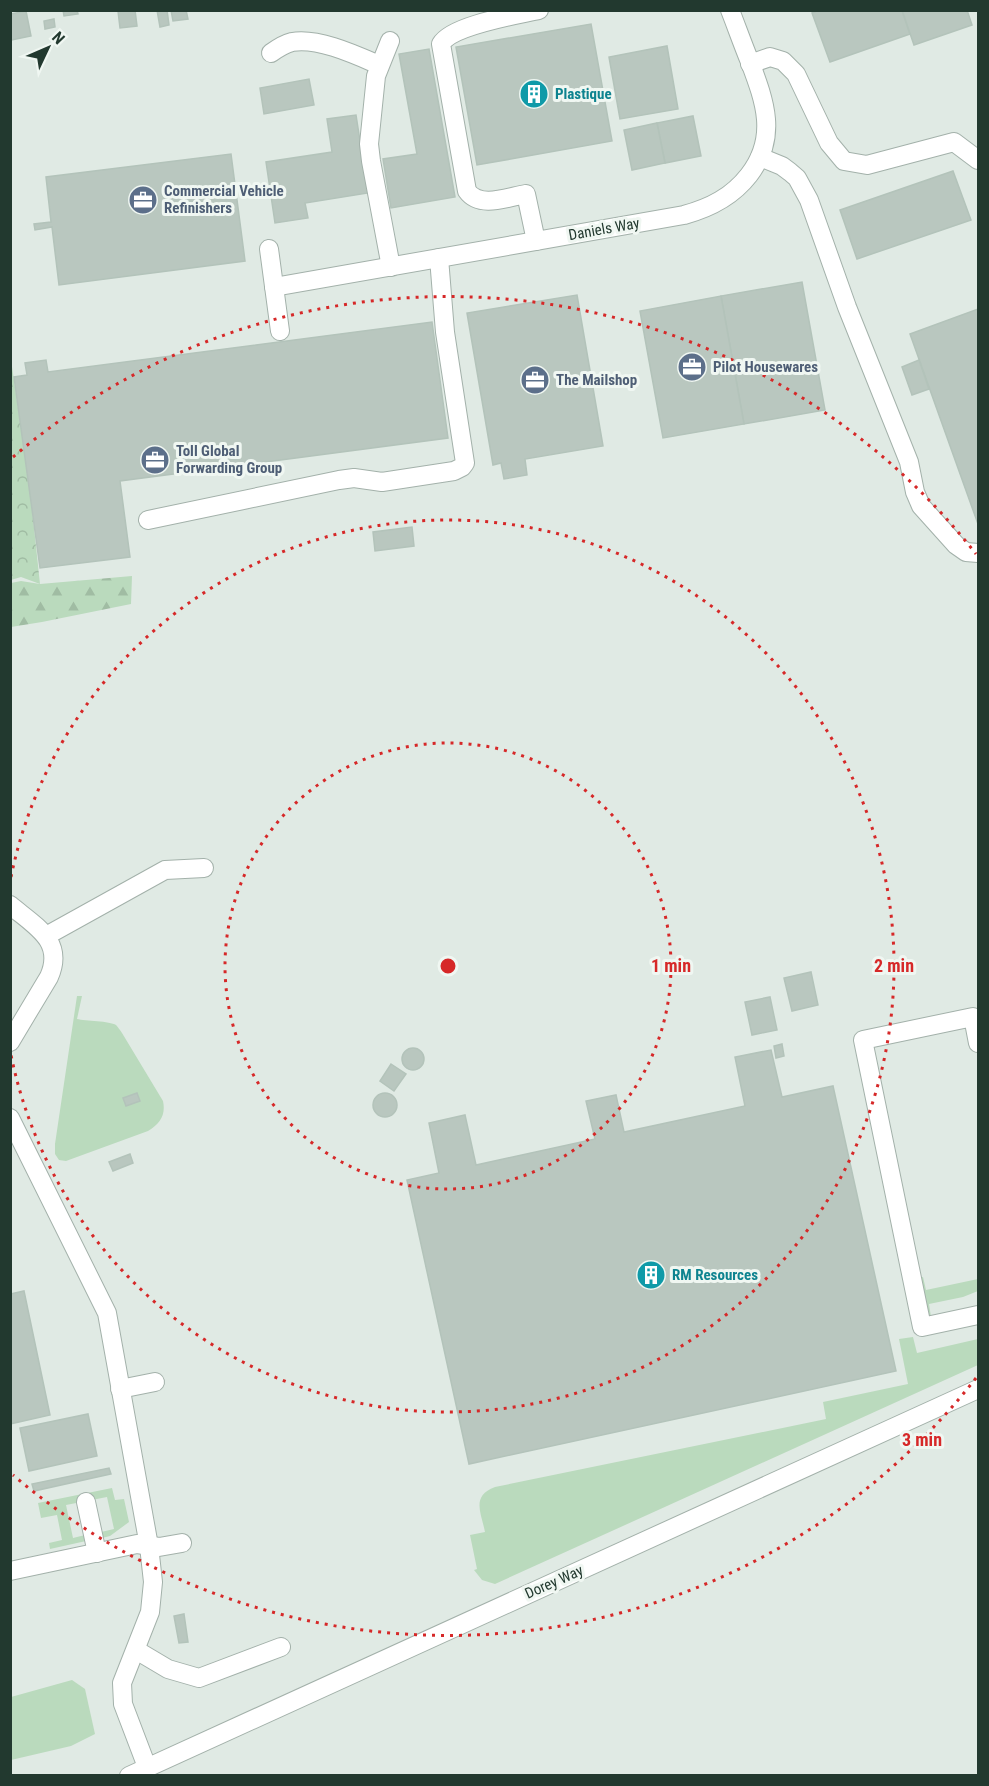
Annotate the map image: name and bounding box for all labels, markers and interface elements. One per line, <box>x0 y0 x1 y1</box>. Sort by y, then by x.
north arrow <box>18 18 78 78</box>
text: N <box>48 28 69 48</box>
building icon: Plastique <box>518 78 550 110</box>
place label: Plastique <box>555 85 612 103</box>
place label: Commercial Vehicle Refinishers <box>164 182 284 217</box>
office icon: Commercial Vehicle Refinishers <box>127 184 159 216</box>
street label: Daniels Way <box>567 214 641 244</box>
office icon: Pilot Housewares <box>676 351 708 383</box>
place label: Pilot Housewares <box>713 358 818 376</box>
office icon: The Mailshop <box>519 364 551 396</box>
place label: The Mailshop <box>556 371 637 389</box>
place label: Toll Global Forwarding Group <box>176 442 282 477</box>
office icon: Toll Global Forwarding Group <box>139 444 171 476</box>
text: 1 min <box>651 955 691 976</box>
text: 2 min <box>874 955 914 976</box>
centre of rings <box>438 956 458 976</box>
building icon: RM Resources <box>635 1259 667 1291</box>
place label: RM Resources <box>672 1266 758 1284</box>
text: 3 min <box>902 1429 942 1450</box>
street label: Dorey Way <box>522 1561 586 1603</box>

